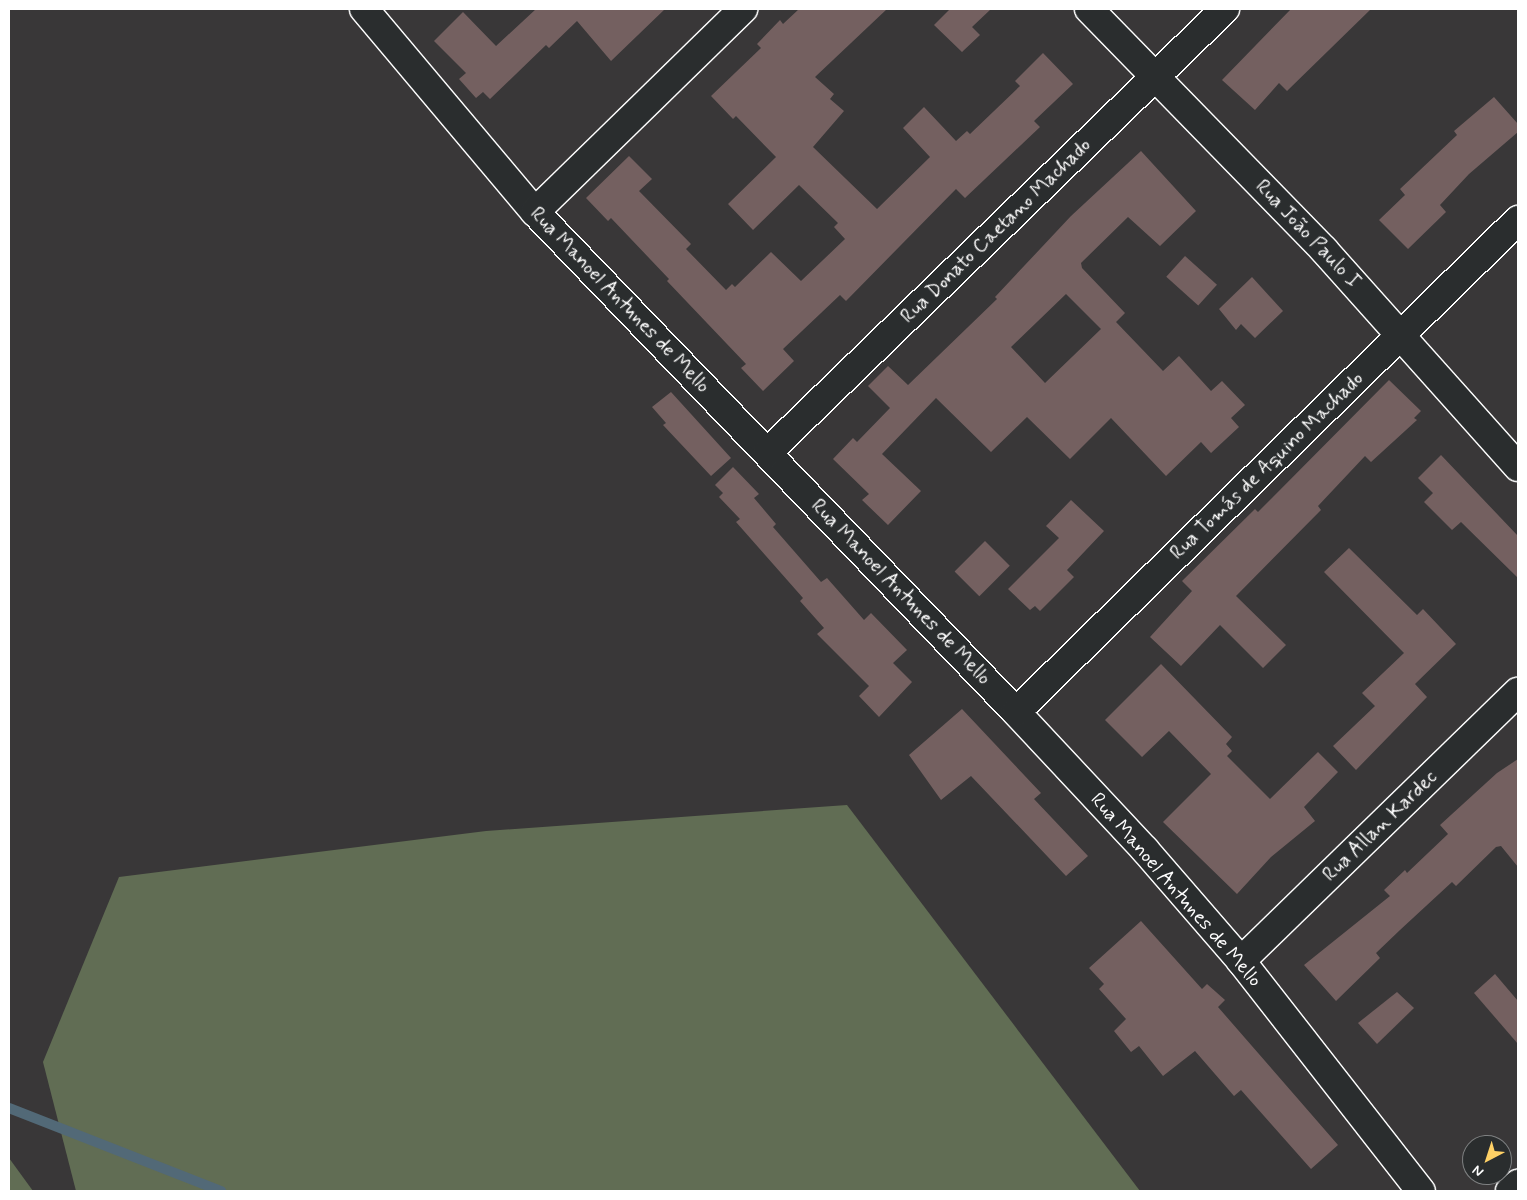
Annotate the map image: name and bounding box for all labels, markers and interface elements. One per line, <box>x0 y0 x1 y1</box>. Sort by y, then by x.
street label: Rua Donato Caetano Machado <box>896 133 1096 329</box>
street label: Rua João Paulo I <box>1252 177 1364 291</box>
street label: Rua Manoel Antunes de Mello <box>526 203 714 397</box>
street label: Rua Tomás de Aquino Machado <box>1166 368 1368 564</box>
street label: Rua Manoel Antunes de Mello <box>807 495 995 689</box>
street label: Rua Allan Kardec <box>1318 765 1442 887</box>
street label: Rua Manoel Antunes de Mello <box>1086 789 1266 991</box>
north arrow <box>1462 1135 1512 1185</box>
text: N <box>1469 1161 1487 1181</box>

